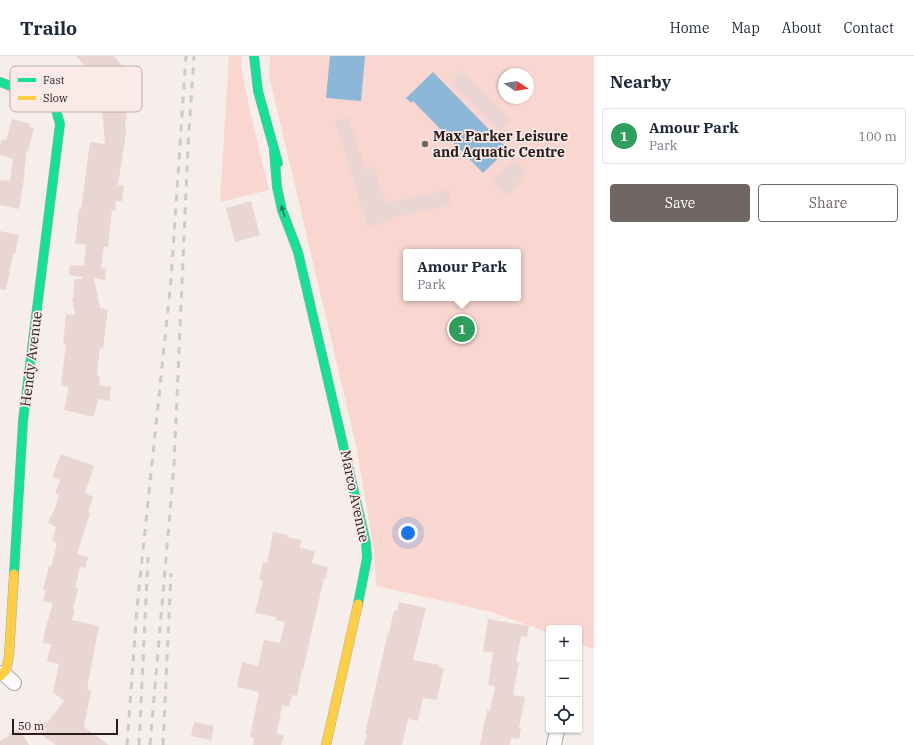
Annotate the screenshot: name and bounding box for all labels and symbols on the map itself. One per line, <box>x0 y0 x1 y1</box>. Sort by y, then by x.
legend <box>10 66 142 112</box>
north arrow <box>498 68 534 104</box>
text: Fast <box>43 73 65 87</box>
text: Slow <box>43 91 68 105</box>
place label: Max Parker Leisure and Aquatic Centre <box>433 127 568 161</box>
marker: Max Parker Leisure and Aquatic Centre <box>420 139 430 149</box>
one-way arrow <box>280 205 286 217</box>
street label: Hendy Avenue <box>16 310 46 408</box>
pin: 1 <box>449 314 475 344</box>
street label: Marco Avenue <box>336 448 374 544</box>
your location <box>398 523 418 543</box>
scale bar <box>12 717 118 736</box>

